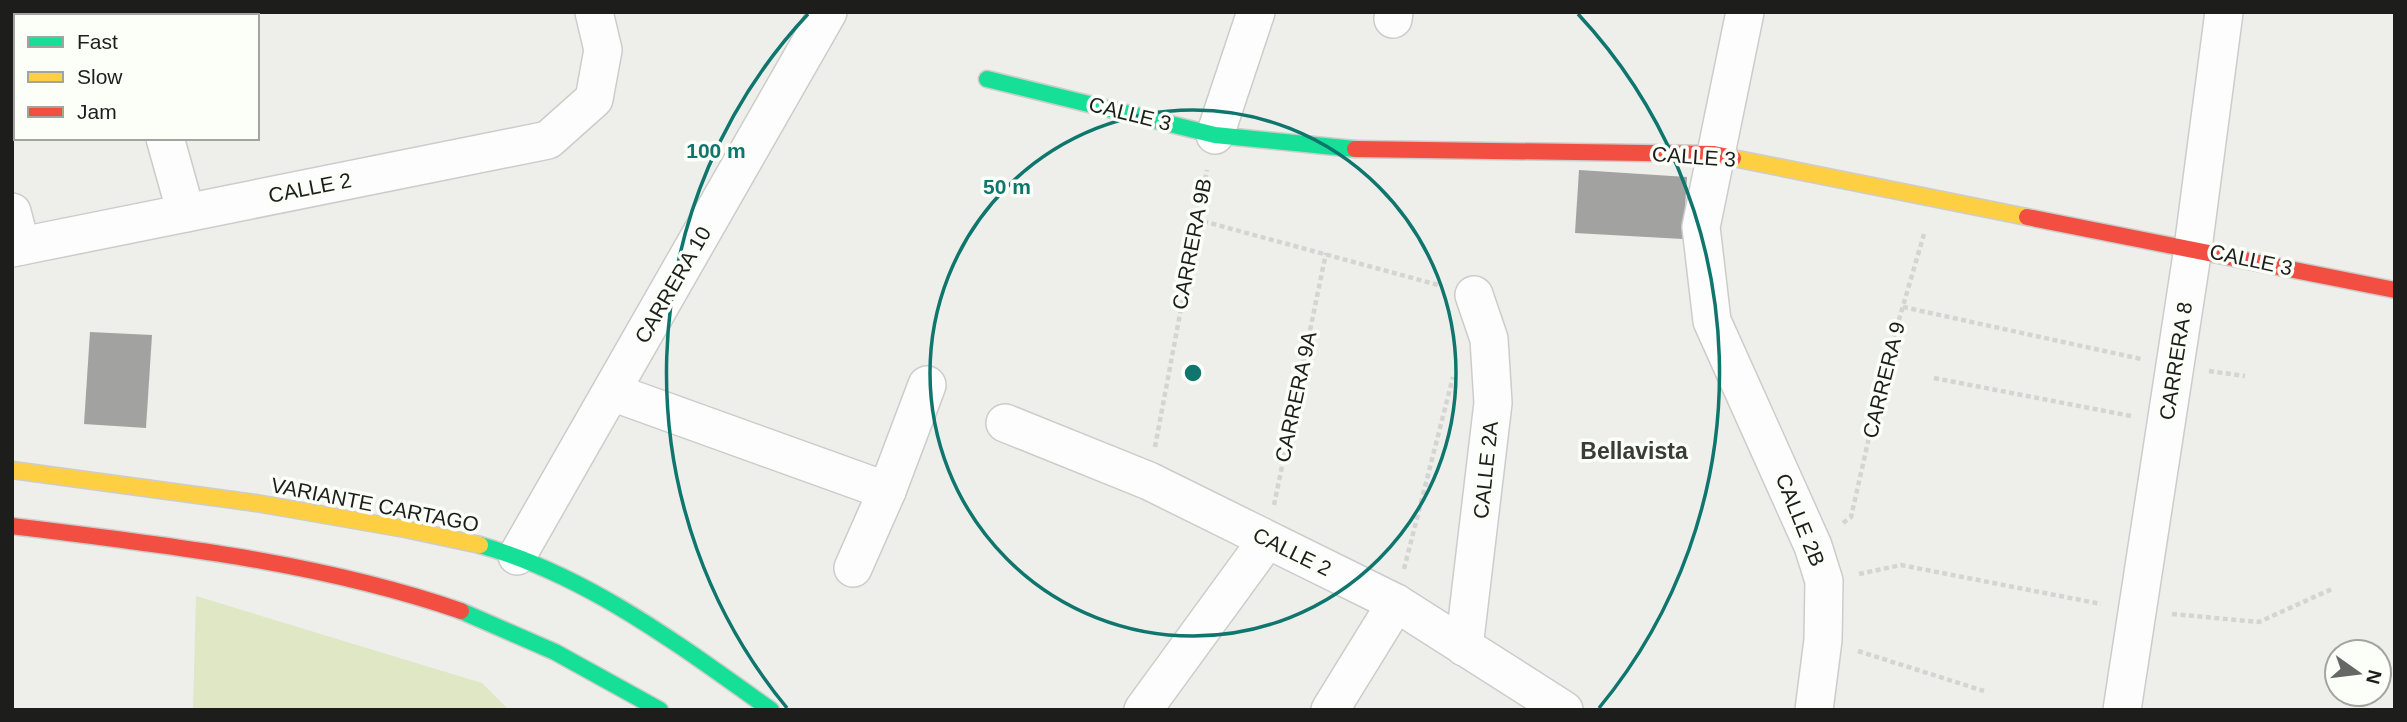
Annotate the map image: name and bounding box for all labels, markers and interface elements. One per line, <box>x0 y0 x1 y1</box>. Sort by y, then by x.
legend <box>14 14 259 140</box>
text: Fast <box>77 30 118 53</box>
text: Slow <box>77 65 123 88</box>
street label: CALLE 3 <box>1087 92 1174 135</box>
text: Jam <box>77 100 117 123</box>
text: 100 m <box>686 139 746 162</box>
street label: CALLE 3 <box>1651 142 1737 171</box>
street label: CALLE 2 <box>266 168 353 207</box>
text: 50 m <box>983 175 1031 198</box>
street label: CARRERA 9B <box>1168 176 1215 311</box>
street label: CARRERA 10 <box>630 222 715 347</box>
street label: CALLE 3 <box>2208 240 2295 279</box>
street label: CARRERA 8 <box>2155 300 2196 422</box>
street label: CARRERA 9 <box>1858 319 1909 440</box>
street label: CARRERA 9A <box>1270 329 1321 464</box>
centre of rings <box>1181 361 1205 385</box>
street label: CALLE 2A <box>1469 420 1502 520</box>
district label: Bellavista <box>1580 438 1688 464</box>
street label: CALLE 2B <box>1771 470 1829 570</box>
street label: VARIANTE CARTAGO <box>269 473 481 536</box>
street label: CALLE 2 <box>1249 523 1335 580</box>
north arrow <box>2323 638 2393 708</box>
text: N <box>2362 668 2386 686</box>

